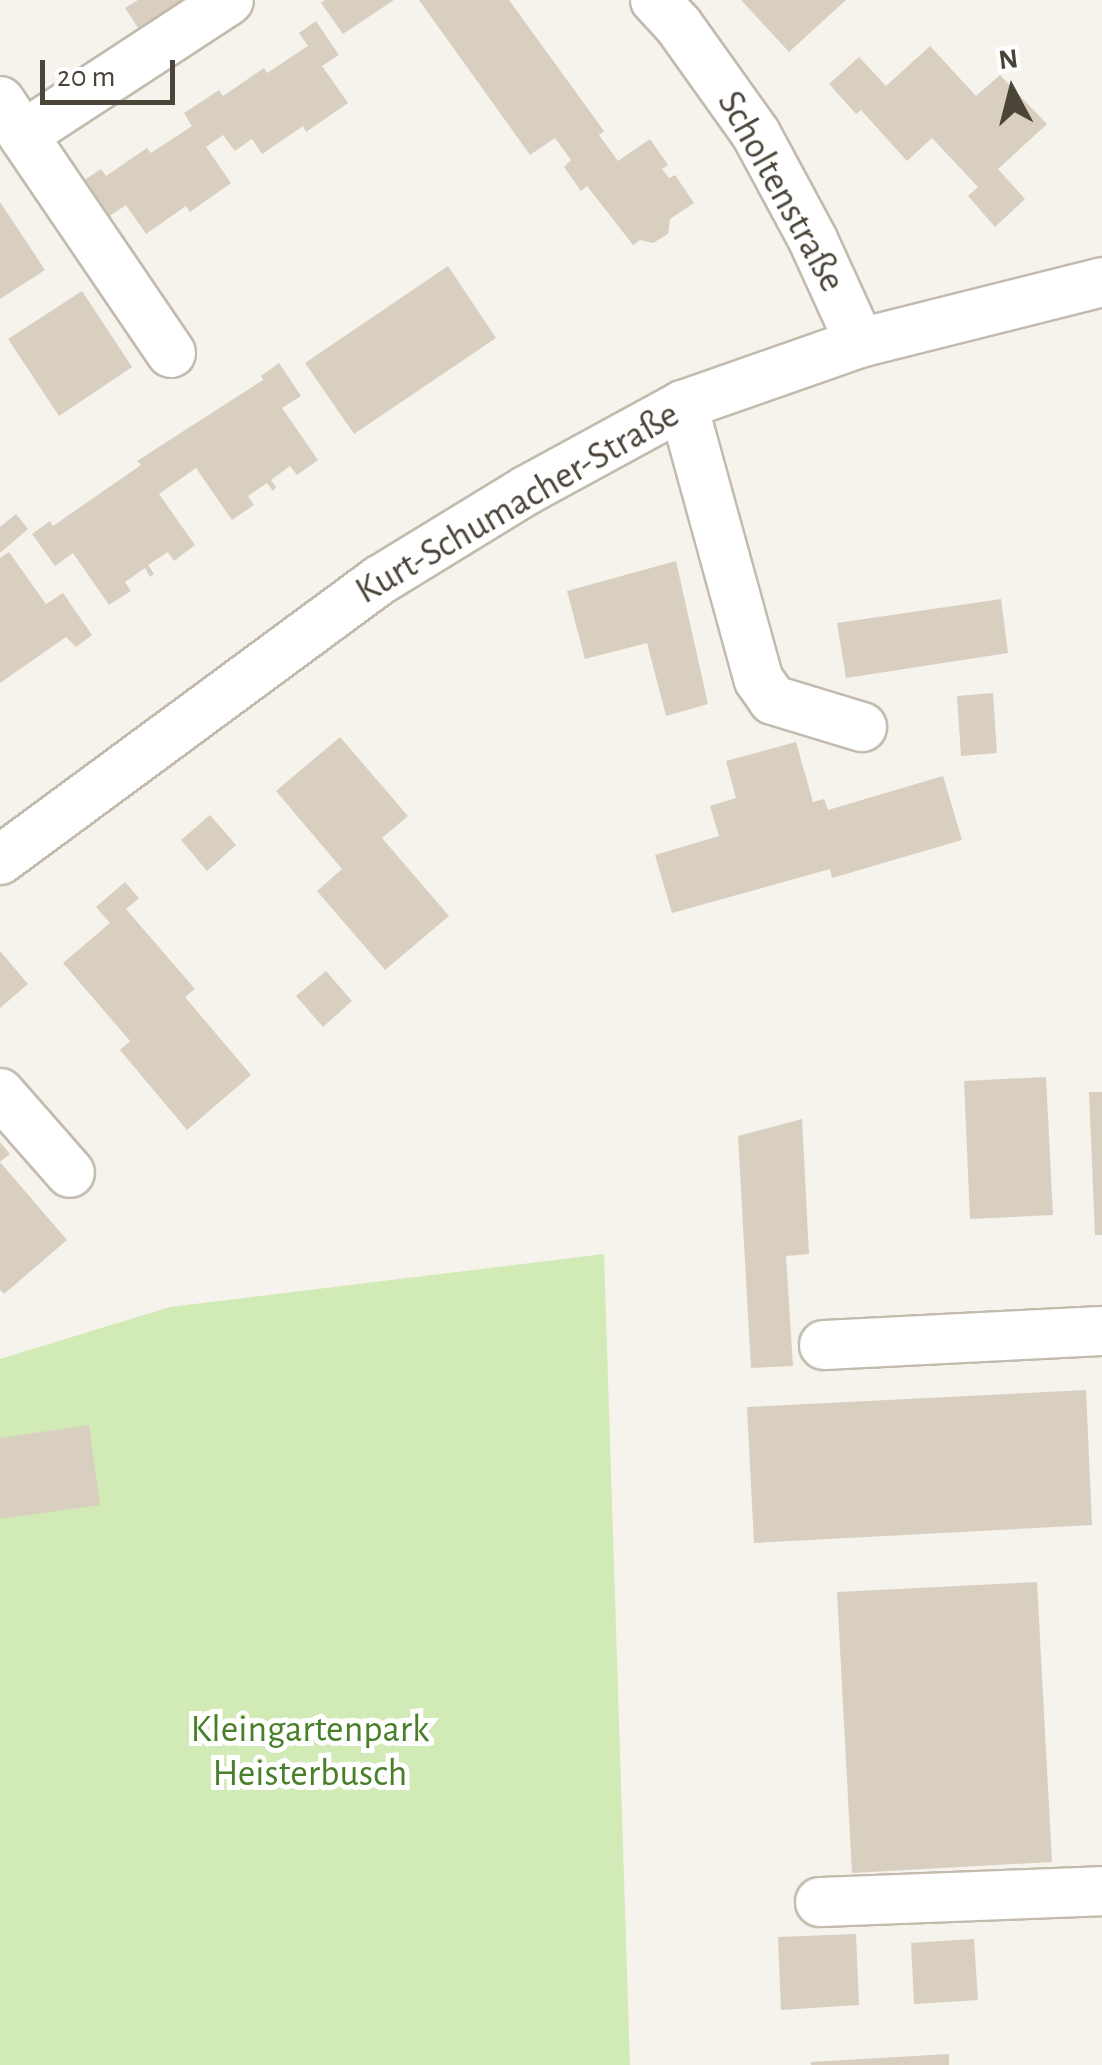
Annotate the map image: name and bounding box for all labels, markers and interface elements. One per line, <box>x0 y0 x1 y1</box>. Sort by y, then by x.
scale bar <box>45 40 180 102</box>
north arrow <box>962 40 1062 140</box>
text: N <box>997 45 1020 75</box>
text: 20 m <box>57 62 115 92</box>
street label: Scholtenstraße <box>706 84 854 300</box>
street label: Kurt-Schumacher-Straße <box>348 393 688 615</box>
park label: Kleingartenpark Heisterbusch <box>191 1708 429 1798</box>

